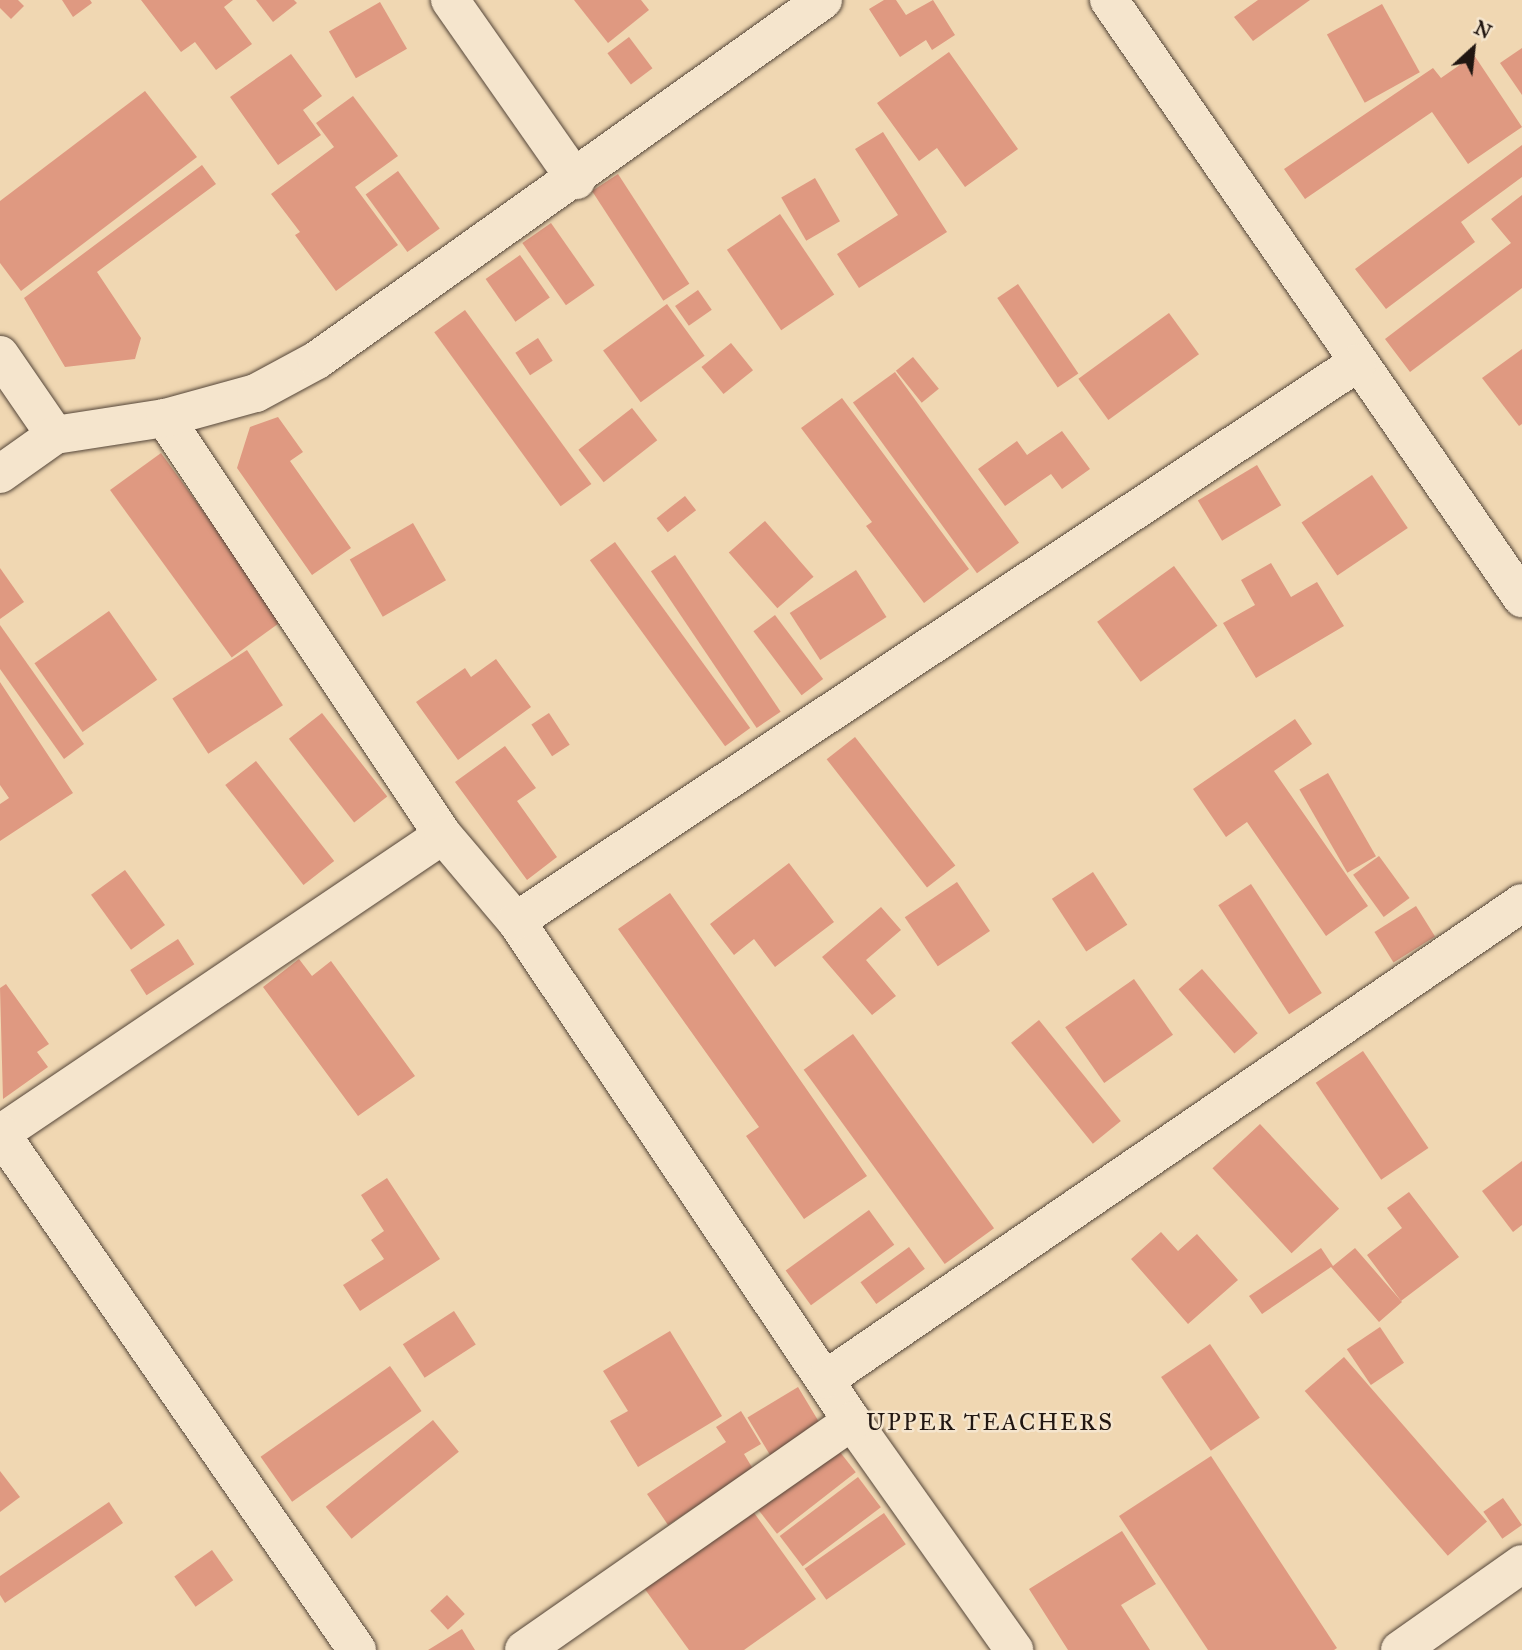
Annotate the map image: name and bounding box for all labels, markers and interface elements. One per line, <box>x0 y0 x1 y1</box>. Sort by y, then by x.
north arrow <box>1438 14 1508 84</box>
text: N <box>1470 16 1495 44</box>
district label: UPPER TEACHERS <box>868 1409 1112 1437</box>

